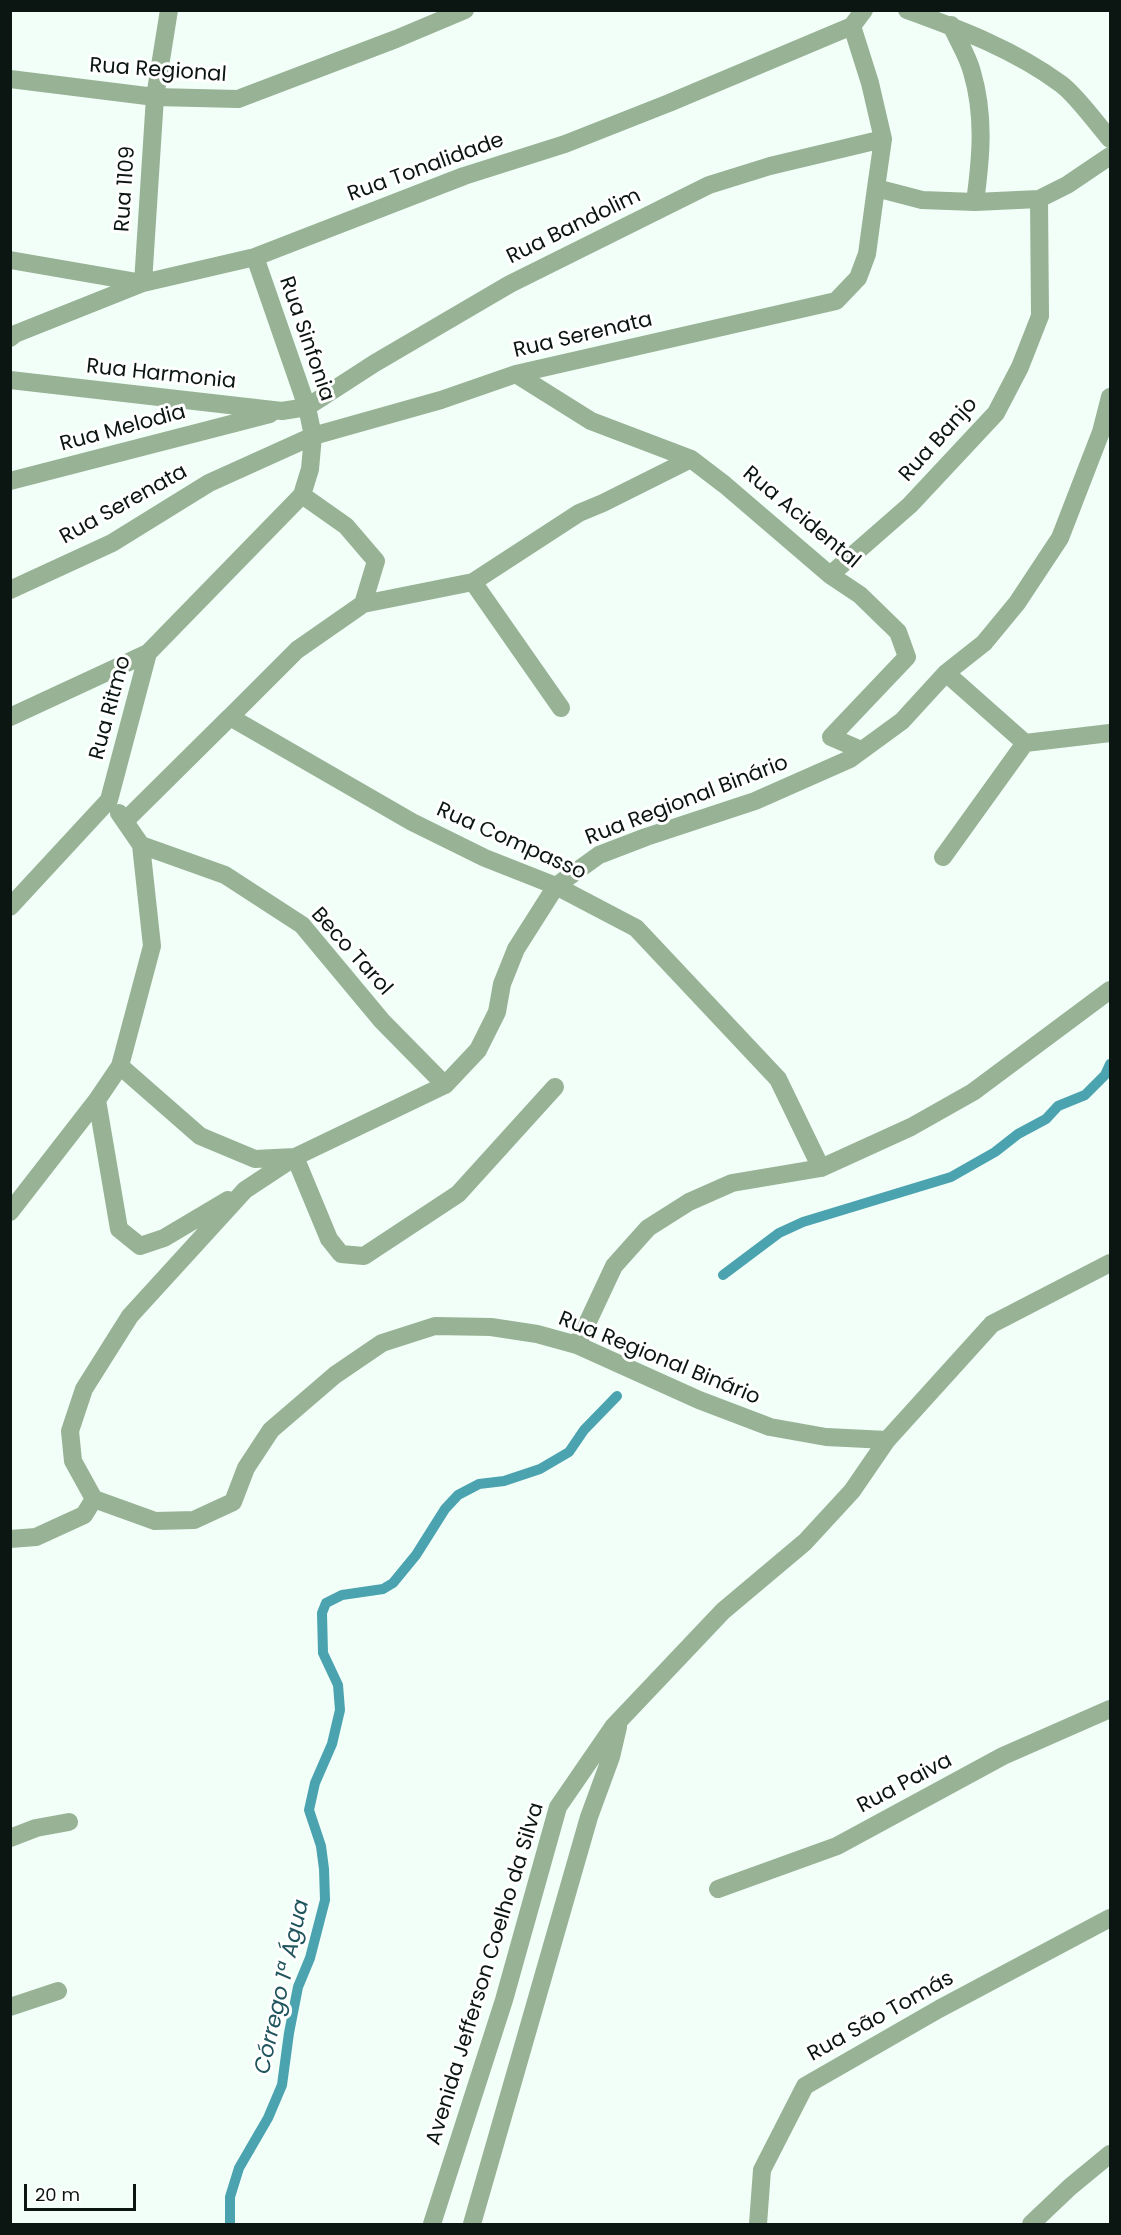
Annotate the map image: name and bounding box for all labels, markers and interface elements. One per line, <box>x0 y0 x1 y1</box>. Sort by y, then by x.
street label: Rua Regional <box>89 54 227 88</box>
street label: Rua Tonalidade <box>344 128 508 208</box>
street label: Rua 1109 <box>110 145 142 233</box>
street label: Rua Bandolim <box>503 184 645 270</box>
street label: Rua Sinfonia <box>273 273 339 405</box>
street label: Rua Serenata <box>511 308 655 364</box>
street label: Rua Harmonia <box>85 355 237 395</box>
street label: Rua Banjo <box>894 392 984 488</box>
street label: Rua Melodia <box>57 400 189 458</box>
street label: Rua Serenata <box>56 460 192 550</box>
street label: Rua Acidental <box>737 462 865 574</box>
street label: Rua Ritmo <box>85 653 137 763</box>
street label: Rua Regional Binário <box>582 751 792 851</box>
street label: Rua Compasso <box>432 798 590 886</box>
street label: Beco Tarol <box>305 903 397 1001</box>
street label: Rua Regional Binário <box>555 1307 763 1411</box>
street label: Rua Paiva <box>853 1749 957 1819</box>
street label: Avenida Jefferson Coelho da Silva <box>422 1800 550 2148</box>
water label: Córrego 1ª Água <box>250 1897 316 2077</box>
street label: Rua São Tomás <box>804 1966 958 2068</box>
scale bar <box>27 2172 140 2210</box>
text: 20 m <box>35 2182 80 2207</box>

